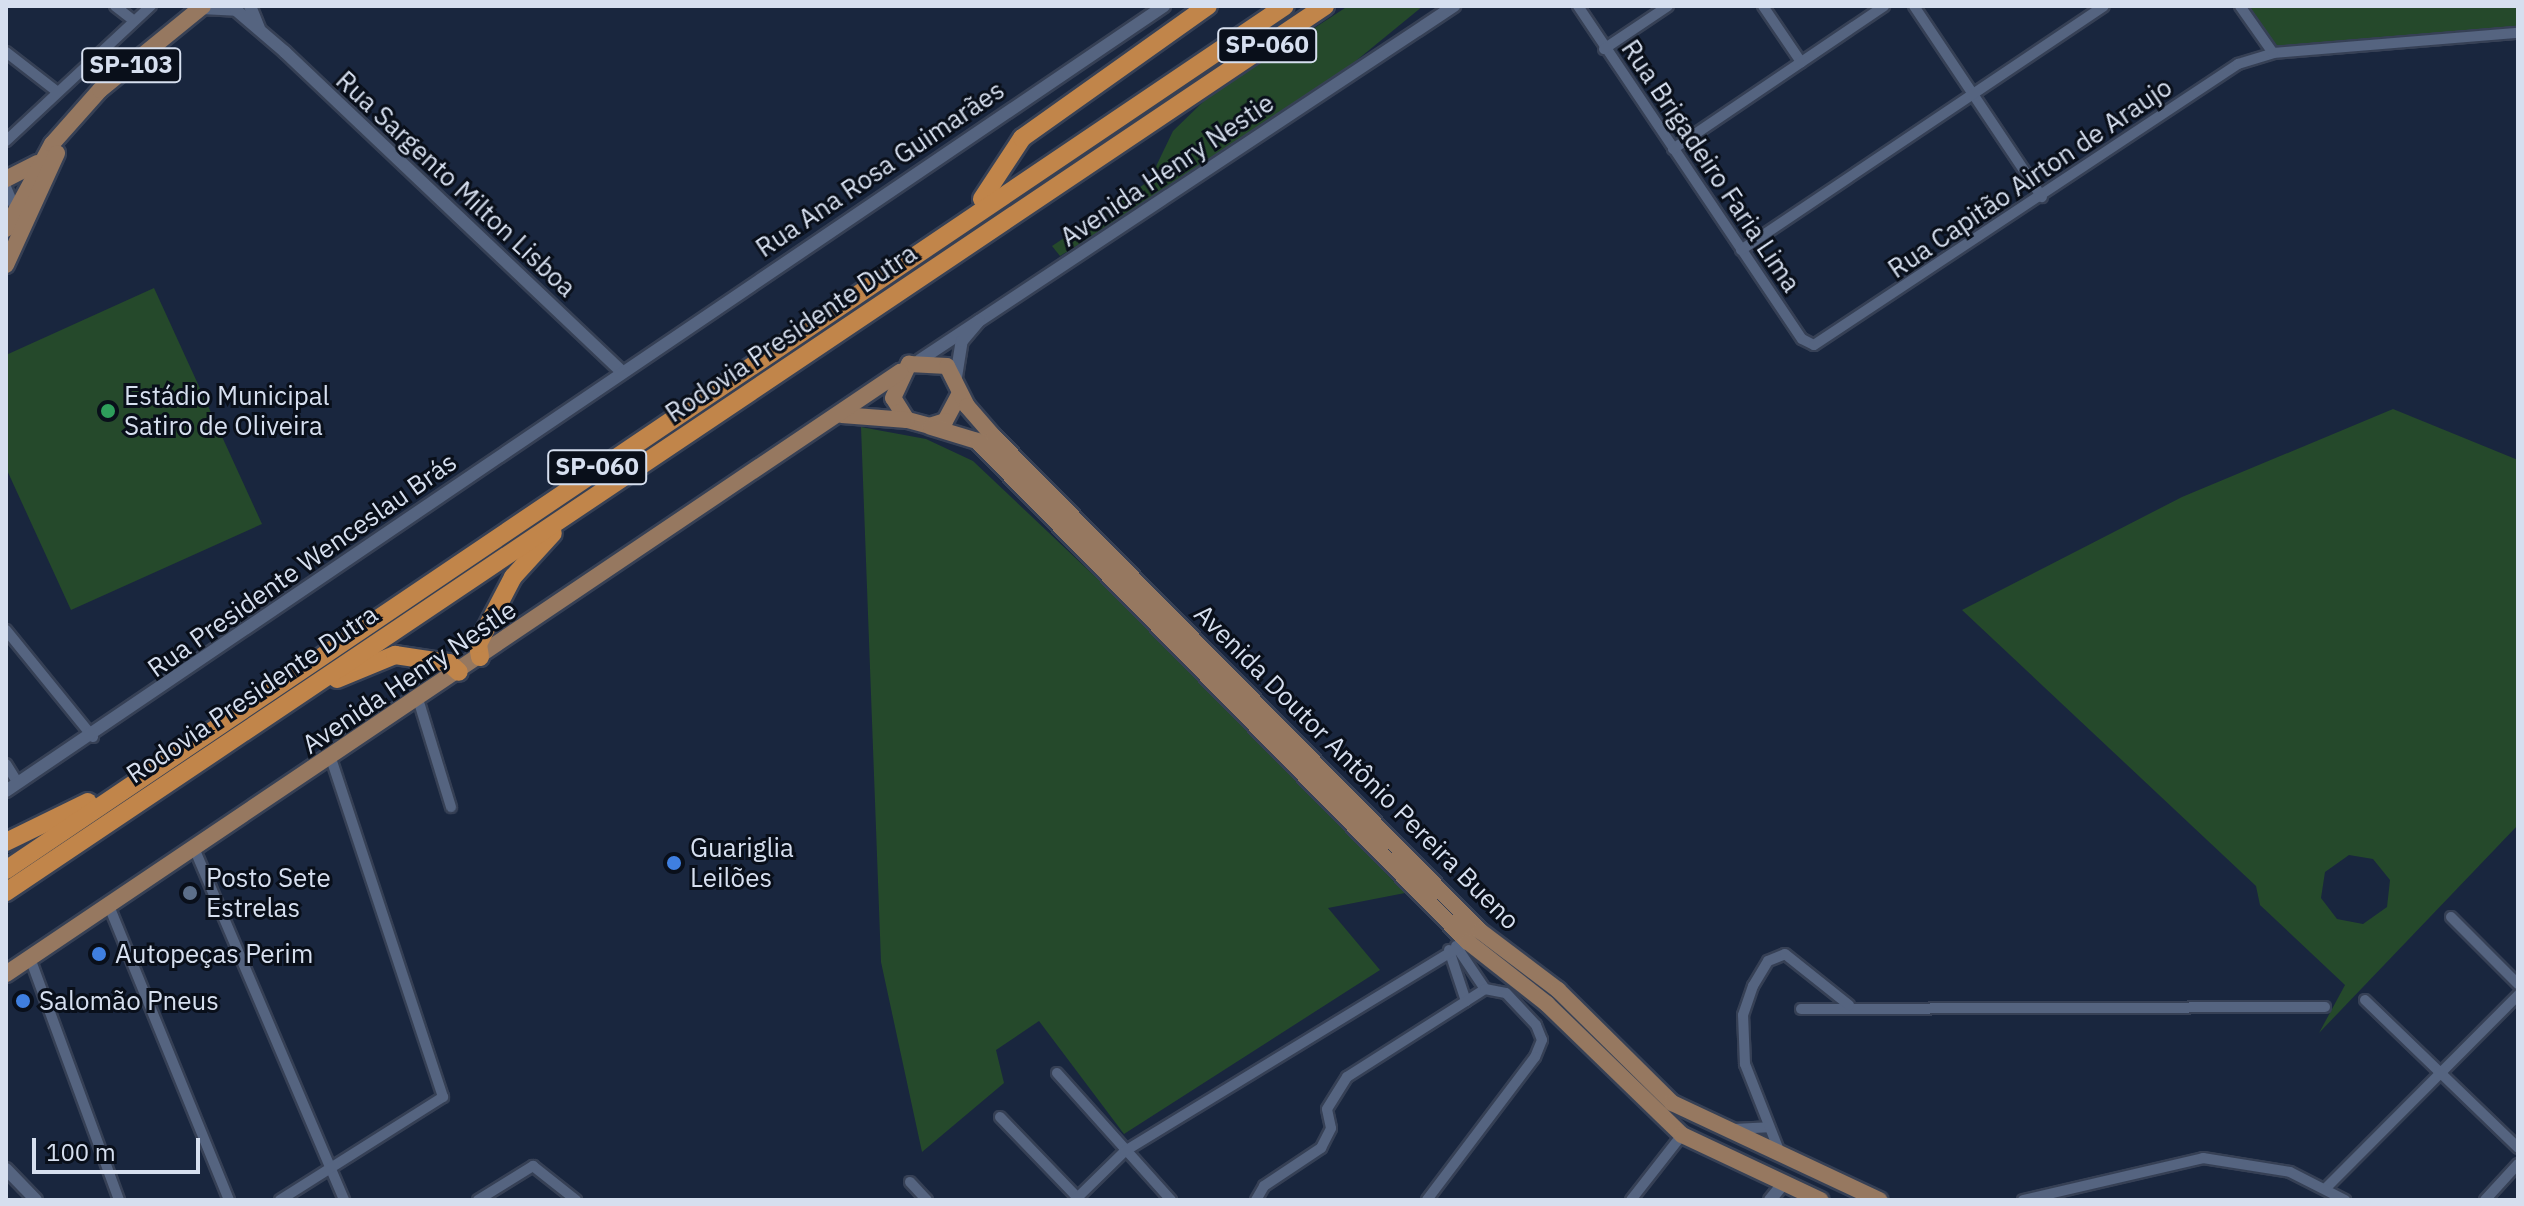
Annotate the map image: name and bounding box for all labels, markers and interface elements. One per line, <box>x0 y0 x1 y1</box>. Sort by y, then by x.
road number: SP-060 <box>1217 25 1317 65</box>
street label: Rua Brigadeiro Faria Lima <box>1615 34 1807 298</box>
road number: SP-103 <box>81 45 181 85</box>
street label: Rua Sargento Milton Lisboa <box>330 65 582 303</box>
street label: Rua Capitão Airton de Araujo <box>1882 71 2178 285</box>
street label: Rua Ana Rosa Guimarães <box>750 74 1010 264</box>
street label: Avenida Henry Nestie <box>1054 87 1280 253</box>
street label: Rodovia Presidente Dutra <box>660 237 922 429</box>
place label: Estádio Municipal Satiro de Oliveira <box>124 380 330 442</box>
marker: Estádio Municipal Satiro de Oliveira <box>99 402 117 420</box>
street label: Rua Presidente Wenceslau Brás <box>142 446 462 684</box>
road number: SP-060 <box>547 447 647 487</box>
street label: Avenida Henry Nestle <box>296 594 522 760</box>
street label: Rodovia Presidente Dutra <box>121 598 383 790</box>
street label: Avenida Doutor Antônio Pereira Bueno <box>1188 598 1526 936</box>
place label: Guariglia Leilões <box>690 832 794 894</box>
marker: Guariglia Leilões <box>665 854 683 872</box>
place label: Posto Sete Estrelas <box>206 862 331 924</box>
marker: Posto Sete Estrelas <box>181 884 199 902</box>
place label: Autopeças Perim <box>115 938 313 970</box>
marker: Autopeças Perim <box>90 945 108 963</box>
place label: Salomão Pneus <box>39 985 219 1017</box>
marker: Salomão Pneus <box>14 992 32 1010</box>
scale bar <box>36 1122 204 1172</box>
text: 100 m <box>46 1136 116 1168</box>

